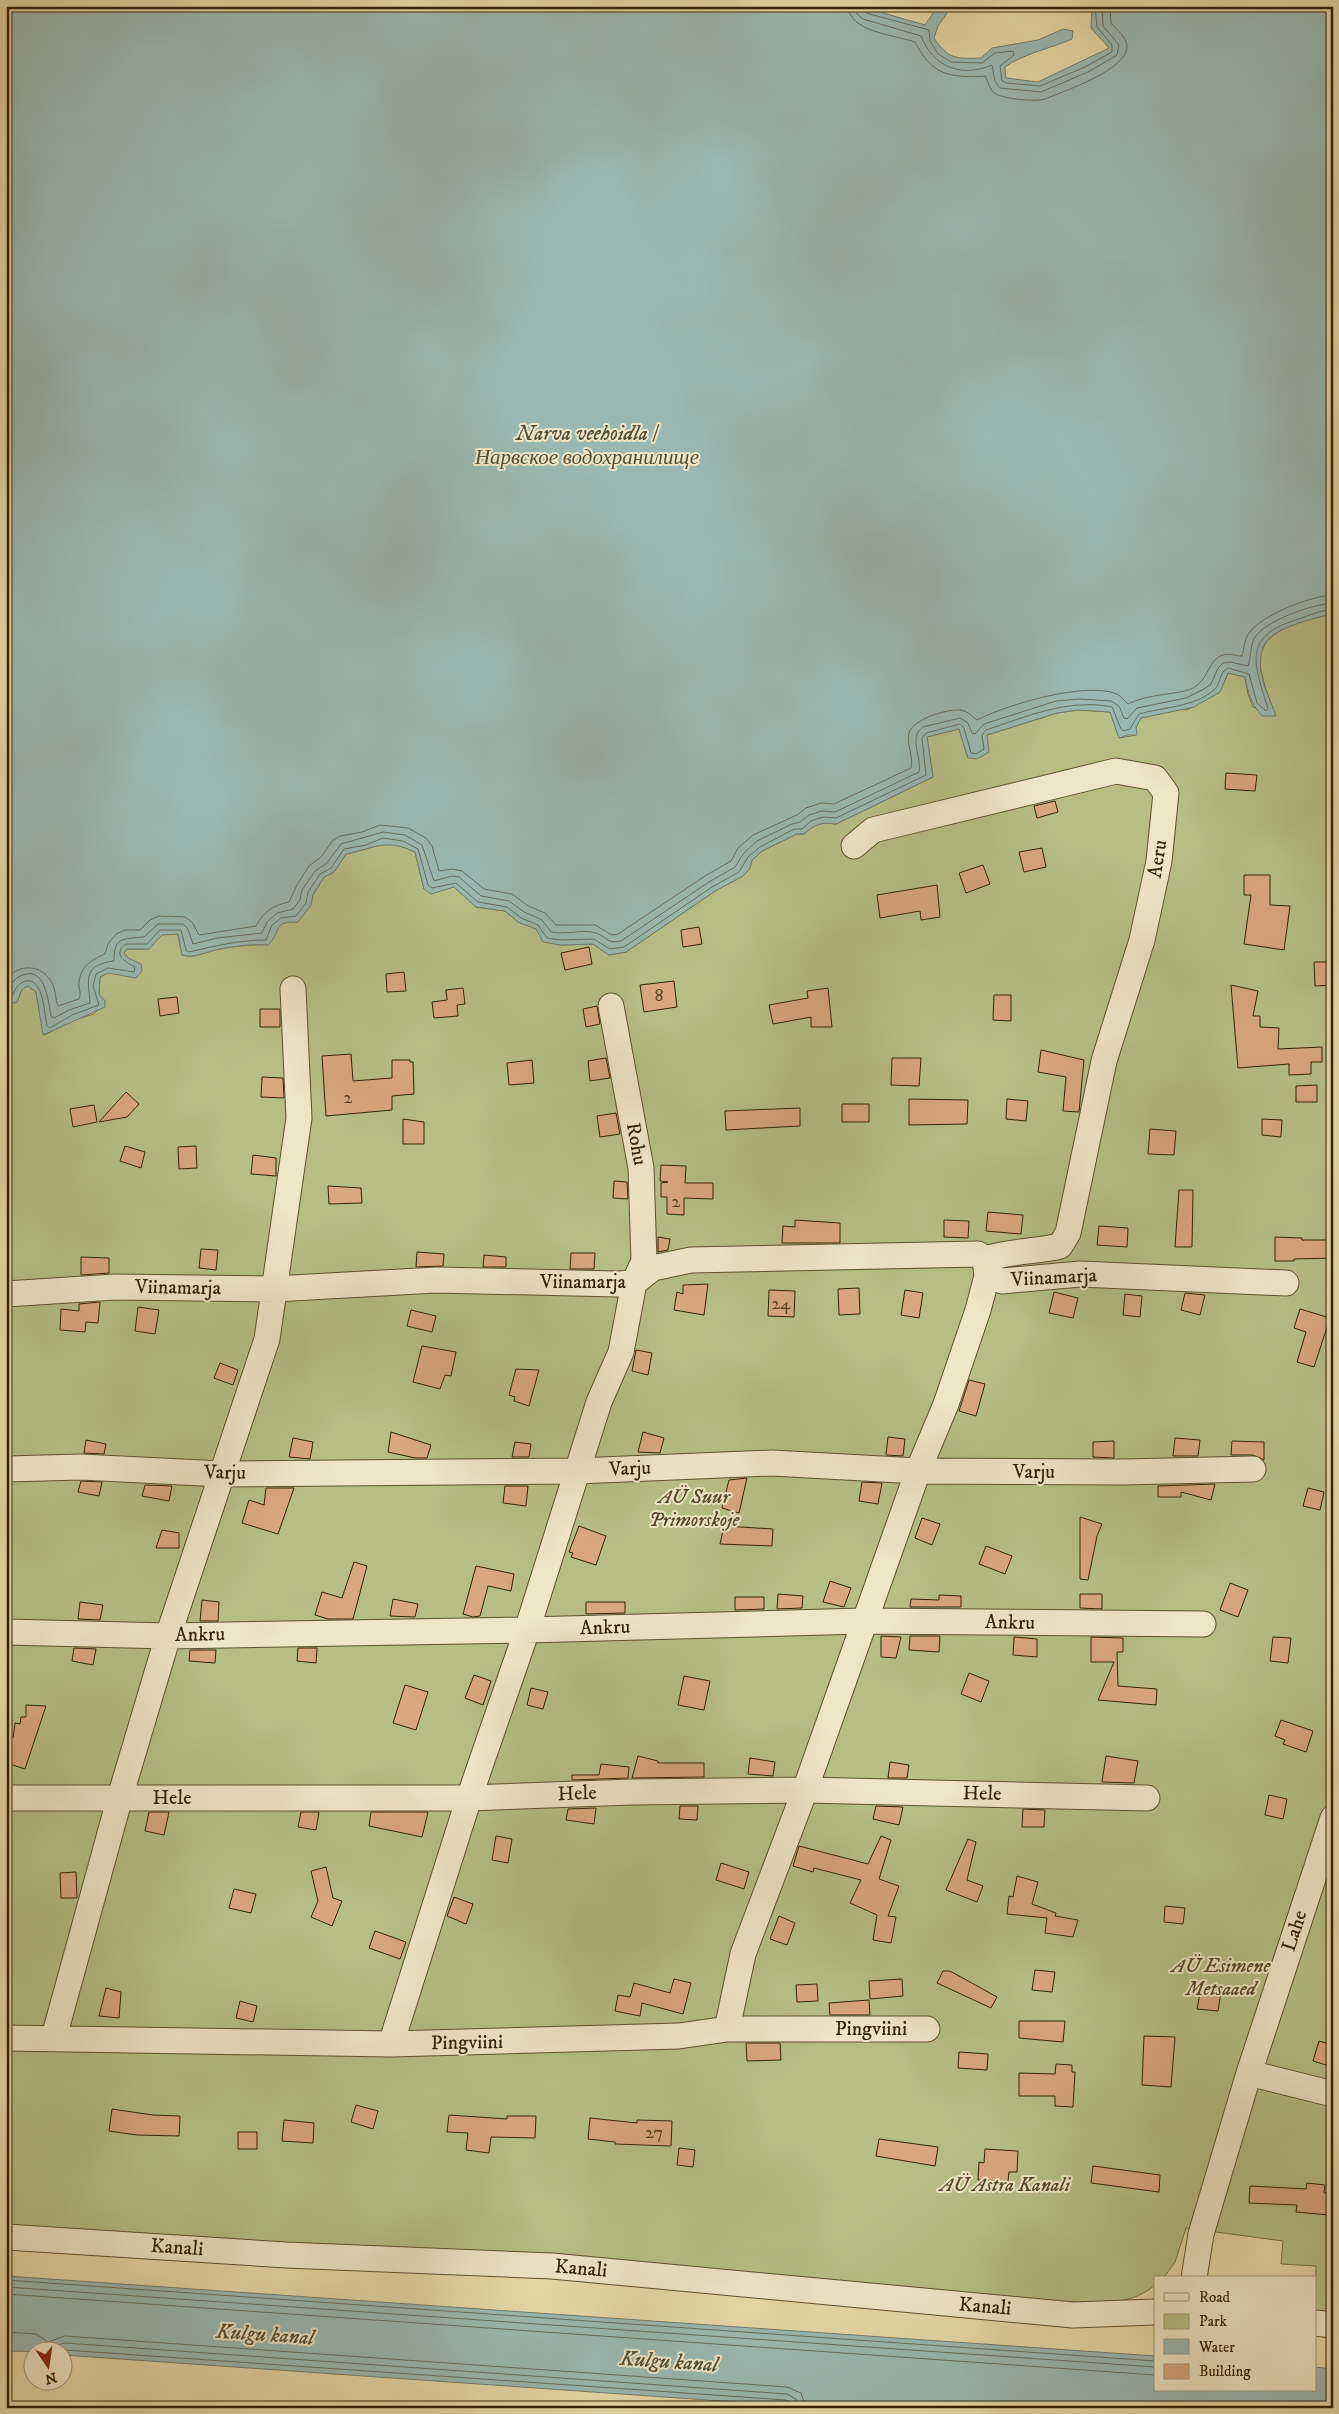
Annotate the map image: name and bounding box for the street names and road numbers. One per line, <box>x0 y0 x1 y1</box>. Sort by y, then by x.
street label: Aeru <box>1143 838 1173 880</box>
street label: Rohu <box>620 1121 652 1167</box>
street label: Viinamarja <box>1009 1263 1098 1293</box>
street label: Viinamarja <box>539 1270 627 1295</box>
street label: Viinamarja <box>134 1275 222 1301</box>
street label: Varju <box>608 1456 651 1482</box>
street label: Varju <box>203 1460 246 1486</box>
street label: Varju <box>1012 1460 1055 1485</box>
street label: Ankru <box>985 1610 1035 1636</box>
street label: Ankru <box>579 1615 631 1641</box>
street label: Ankru <box>175 1622 225 1648</box>
street label: Hele <box>557 1781 597 1807</box>
street label: Hele <box>962 1781 1002 1807</box>
street label: Hele <box>153 1786 192 1811</box>
street label: Lahe <box>1277 1907 1313 1955</box>
street label: Pingviini <box>835 2017 907 2042</box>
street label: Pingviini <box>431 2030 503 2056</box>
street label: Kanali <box>150 2234 204 2262</box>
street label: Kanali <box>554 2254 608 2284</box>
street label: Kanali <box>958 2292 1012 2322</box>

